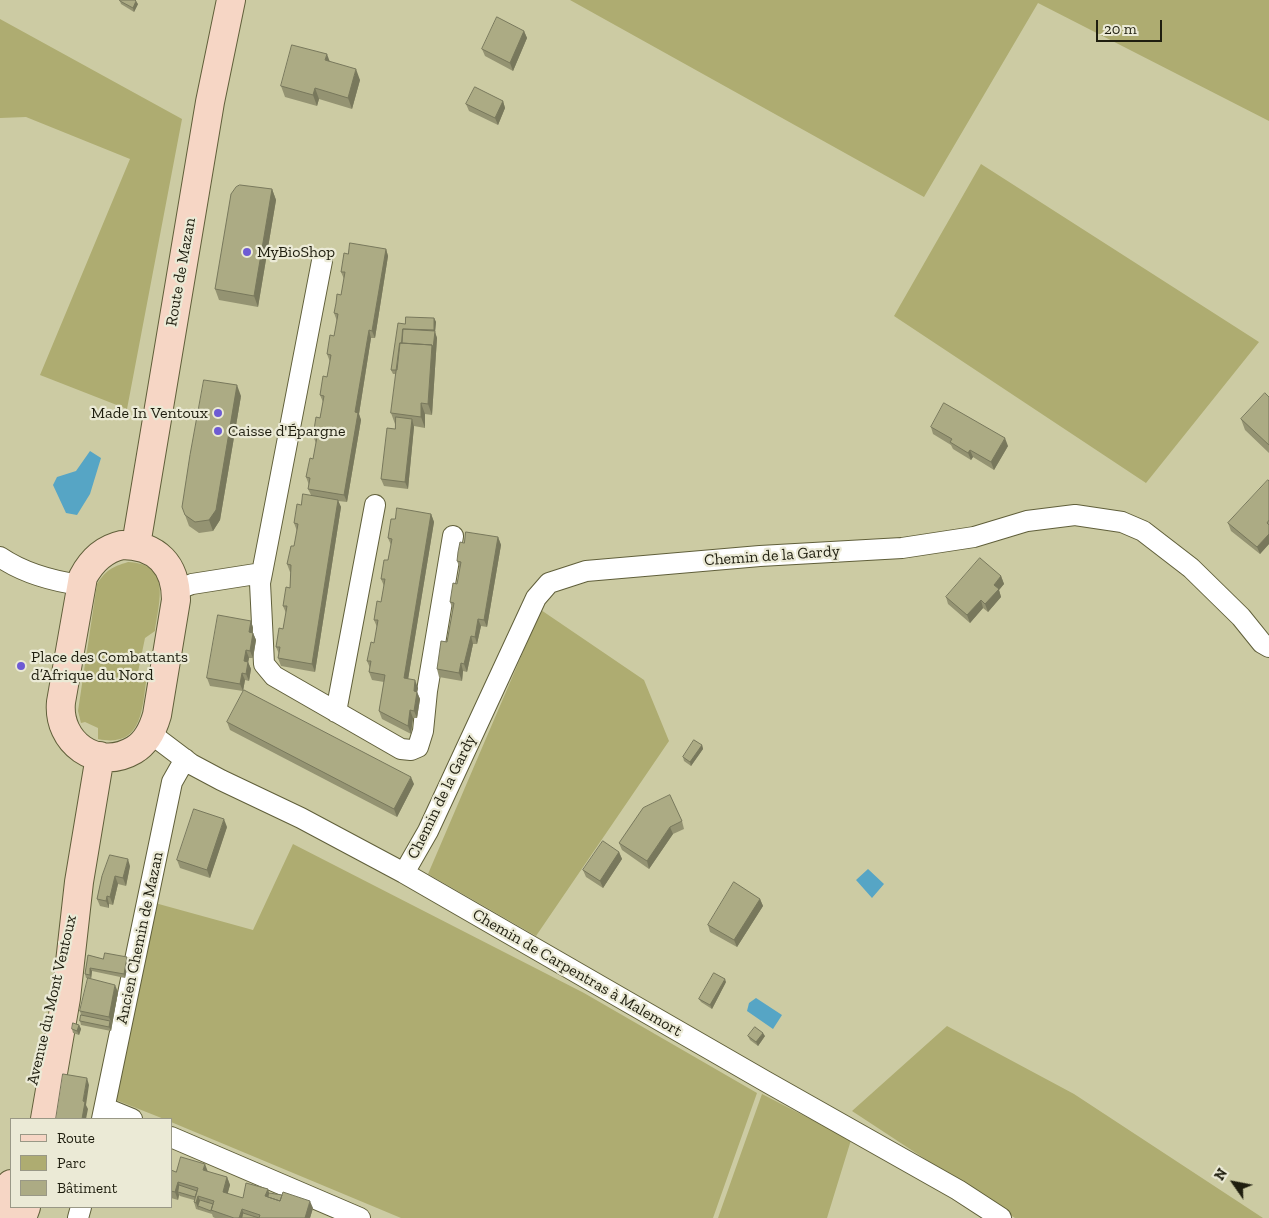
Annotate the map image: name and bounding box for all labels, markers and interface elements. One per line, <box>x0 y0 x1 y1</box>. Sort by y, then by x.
scale bar <box>1099 10 1165 42</box>
text: 20 m <box>1104 20 1137 38</box>
street label: Route de Mazan <box>162 216 200 328</box>
place label: MyBioShop <box>257 242 335 262</box>
marker: MyBioShop <box>241 246 253 258</box>
place label: Made In Ventoux <box>91 403 208 423</box>
marker: Made In Ventoux <box>212 407 224 419</box>
place label: Caisse d'Épargne <box>228 421 346 441</box>
marker: Caisse d'Épargne <box>212 425 224 437</box>
street label: Chemin de la Gardy <box>704 542 840 570</box>
place label: Place des Combattants d’Afrique du Nord <box>31 647 188 685</box>
marker: Place des Combattants d’Afrique du Nord <box>15 660 27 672</box>
street label: Chemin de la Gardy <box>404 732 480 862</box>
street label: Ancien Chemin de Mazan <box>112 850 168 1026</box>
street label: Chemin de Carpentras à Malemort <box>469 905 685 1041</box>
street label: Avenue du Mont Ventoux <box>23 913 81 1087</box>
legend <box>10 1118 172 1208</box>
text: Route <box>57 1129 95 1147</box>
text: Parc <box>57 1154 86 1172</box>
north arrow <box>1209 1158 1259 1208</box>
text: N <box>1211 1165 1231 1184</box>
text: Bâtiment <box>57 1179 117 1197</box>

